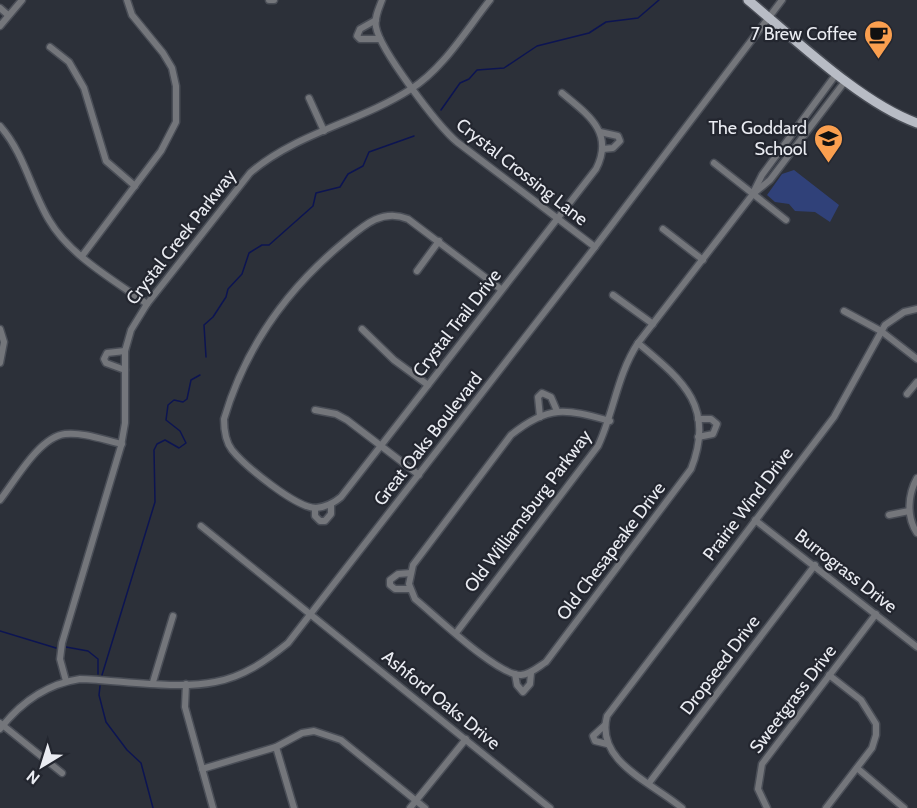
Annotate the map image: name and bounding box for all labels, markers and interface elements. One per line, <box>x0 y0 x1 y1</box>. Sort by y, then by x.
cafe icon: 7 Brew Coffee <box>862 18 894 60</box>
place label: 7 Brew Coffee <box>751 23 857 45</box>
street label: Crystal Crossing Lane <box>452 114 592 230</box>
place label: The Goddard School <box>709 117 808 160</box>
school or university icon: The Goddard School <box>812 122 844 164</box>
street label: Crystal Creek Parkway <box>121 165 241 309</box>
street label: Crystal Trail Drive <box>408 265 506 381</box>
street label: Great Oaks Boulevard <box>369 368 487 510</box>
street label: Old Williamsburg Parkway <box>460 425 596 597</box>
street label: Prairie Wind Drive <box>698 443 798 565</box>
street label: Old Chesapeake Drive <box>552 478 670 624</box>
street label: Burrograss Drive <box>791 524 901 618</box>
street label: Dropseed Drive <box>676 611 764 719</box>
street label: Sweetgrass Drive <box>745 640 841 758</box>
street label: Ashford Oaks Drive <box>377 646 505 754</box>
north arrow <box>12 736 72 796</box>
text: N <box>23 766 43 788</box>

